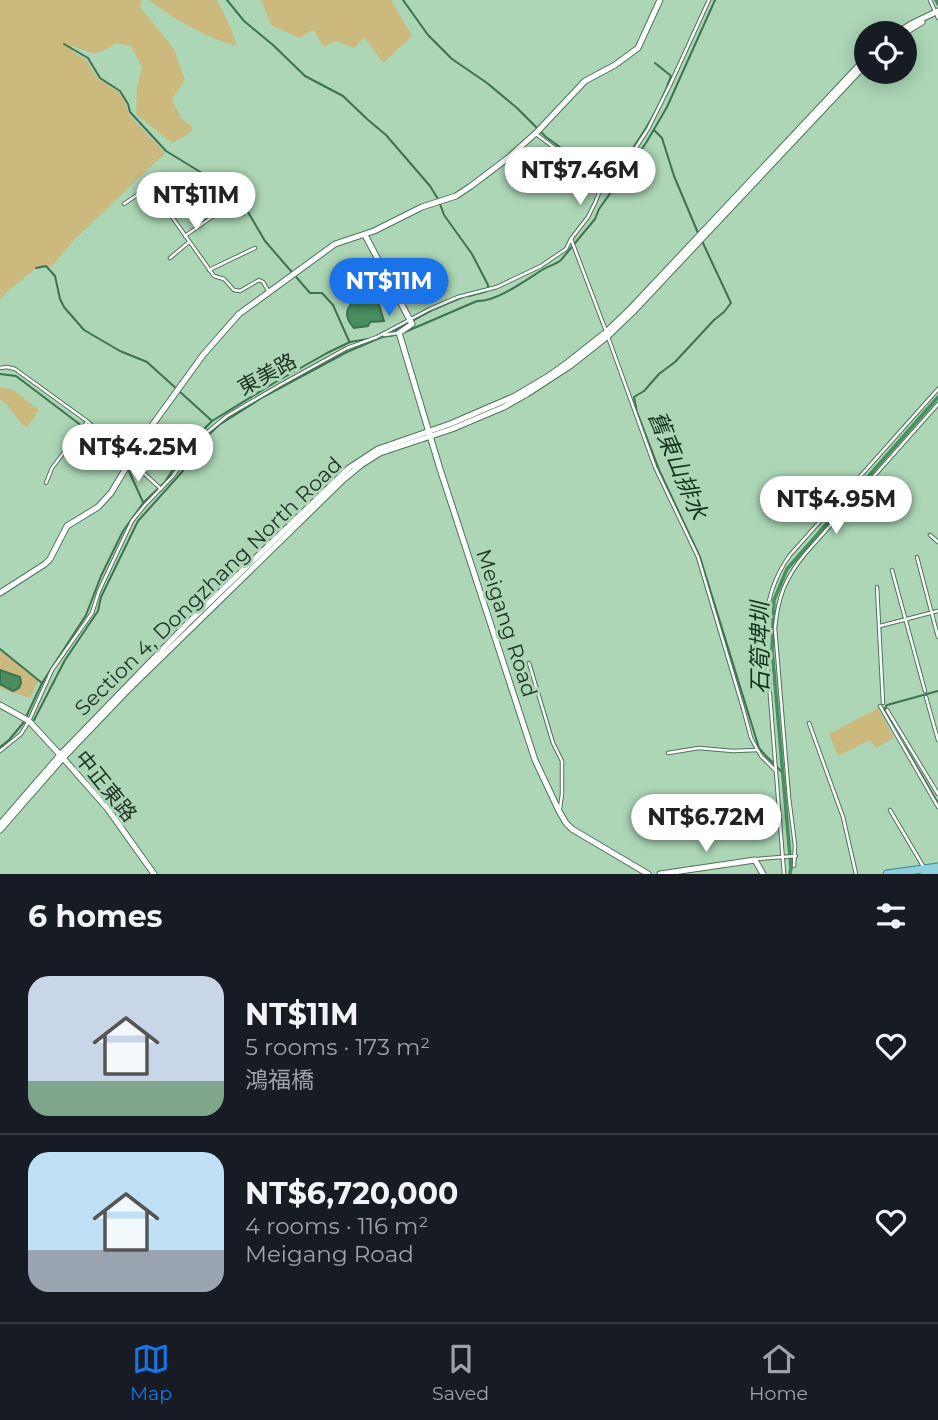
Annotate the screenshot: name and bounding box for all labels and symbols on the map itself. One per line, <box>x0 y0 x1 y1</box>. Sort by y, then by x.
pin: NT$7.46M <box>508 148 652 207</box>
pin: NT$11M <box>139 173 253 232</box>
pin: NT$11M <box>332 258 446 318</box>
street label: 東美路 <box>233 348 301 400</box>
water label: 舊東山排水 <box>643 407 714 524</box>
pin: NT$4.25M <box>66 424 210 484</box>
street label: Section 4, Dongzhang North Road <box>69 451 347 721</box>
pin: NT$4.95M <box>764 476 908 536</box>
street label: Meigang Road <box>471 546 543 700</box>
water label: 石筍埤圳 <box>746 599 774 694</box>
street label: 中正東路 <box>70 745 142 827</box>
pin: NT$6.72M <box>634 794 778 854</box>

